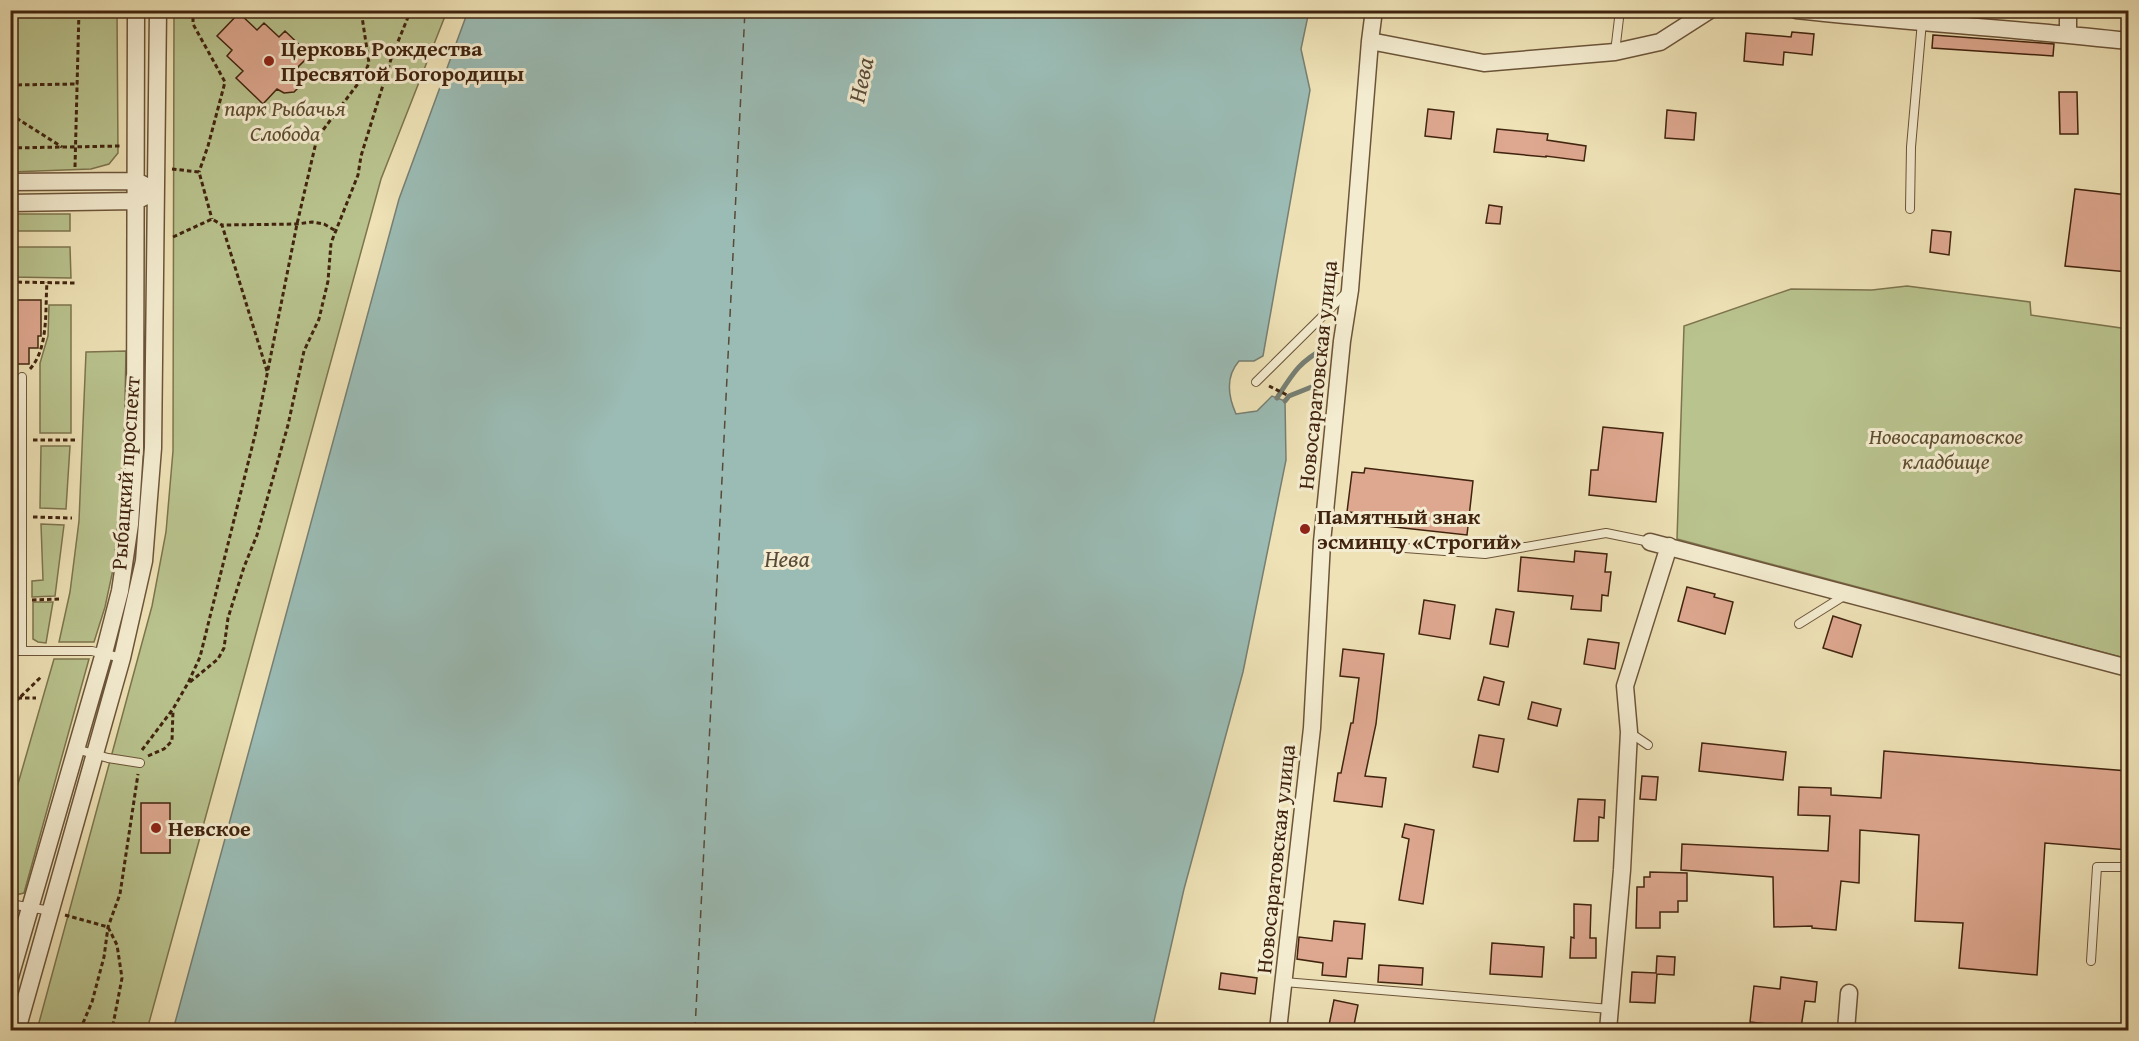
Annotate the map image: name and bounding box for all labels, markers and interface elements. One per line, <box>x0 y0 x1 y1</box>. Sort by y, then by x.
place label: Церковь Рождества Пресвятой Богородицы <box>281 32 524 89</box>
marker: Церковь Рождества Пресвятой Богородицы <box>262 54 276 68</box>
water label: Нева <box>839 54 882 106</box>
park label: парк Рыбачья Слобода <box>224 92 346 149</box>
street label: Новосаратовская улица <box>1289 258 1345 491</box>
street label: Рыбацкий проспект <box>102 375 148 571</box>
park label: Новосаратовское кладбище <box>1869 420 2023 477</box>
place label: Памятный знак эсминцу «Строгий» <box>1317 500 1521 557</box>
marker: Памятный знак эсминцу «Строгий» <box>1298 522 1312 536</box>
water label: Нева <box>764 541 810 576</box>
street label: Новосаратовская улица <box>1247 742 1303 975</box>
place label: Невское <box>168 812 251 844</box>
marker: Невское <box>149 821 163 835</box>

